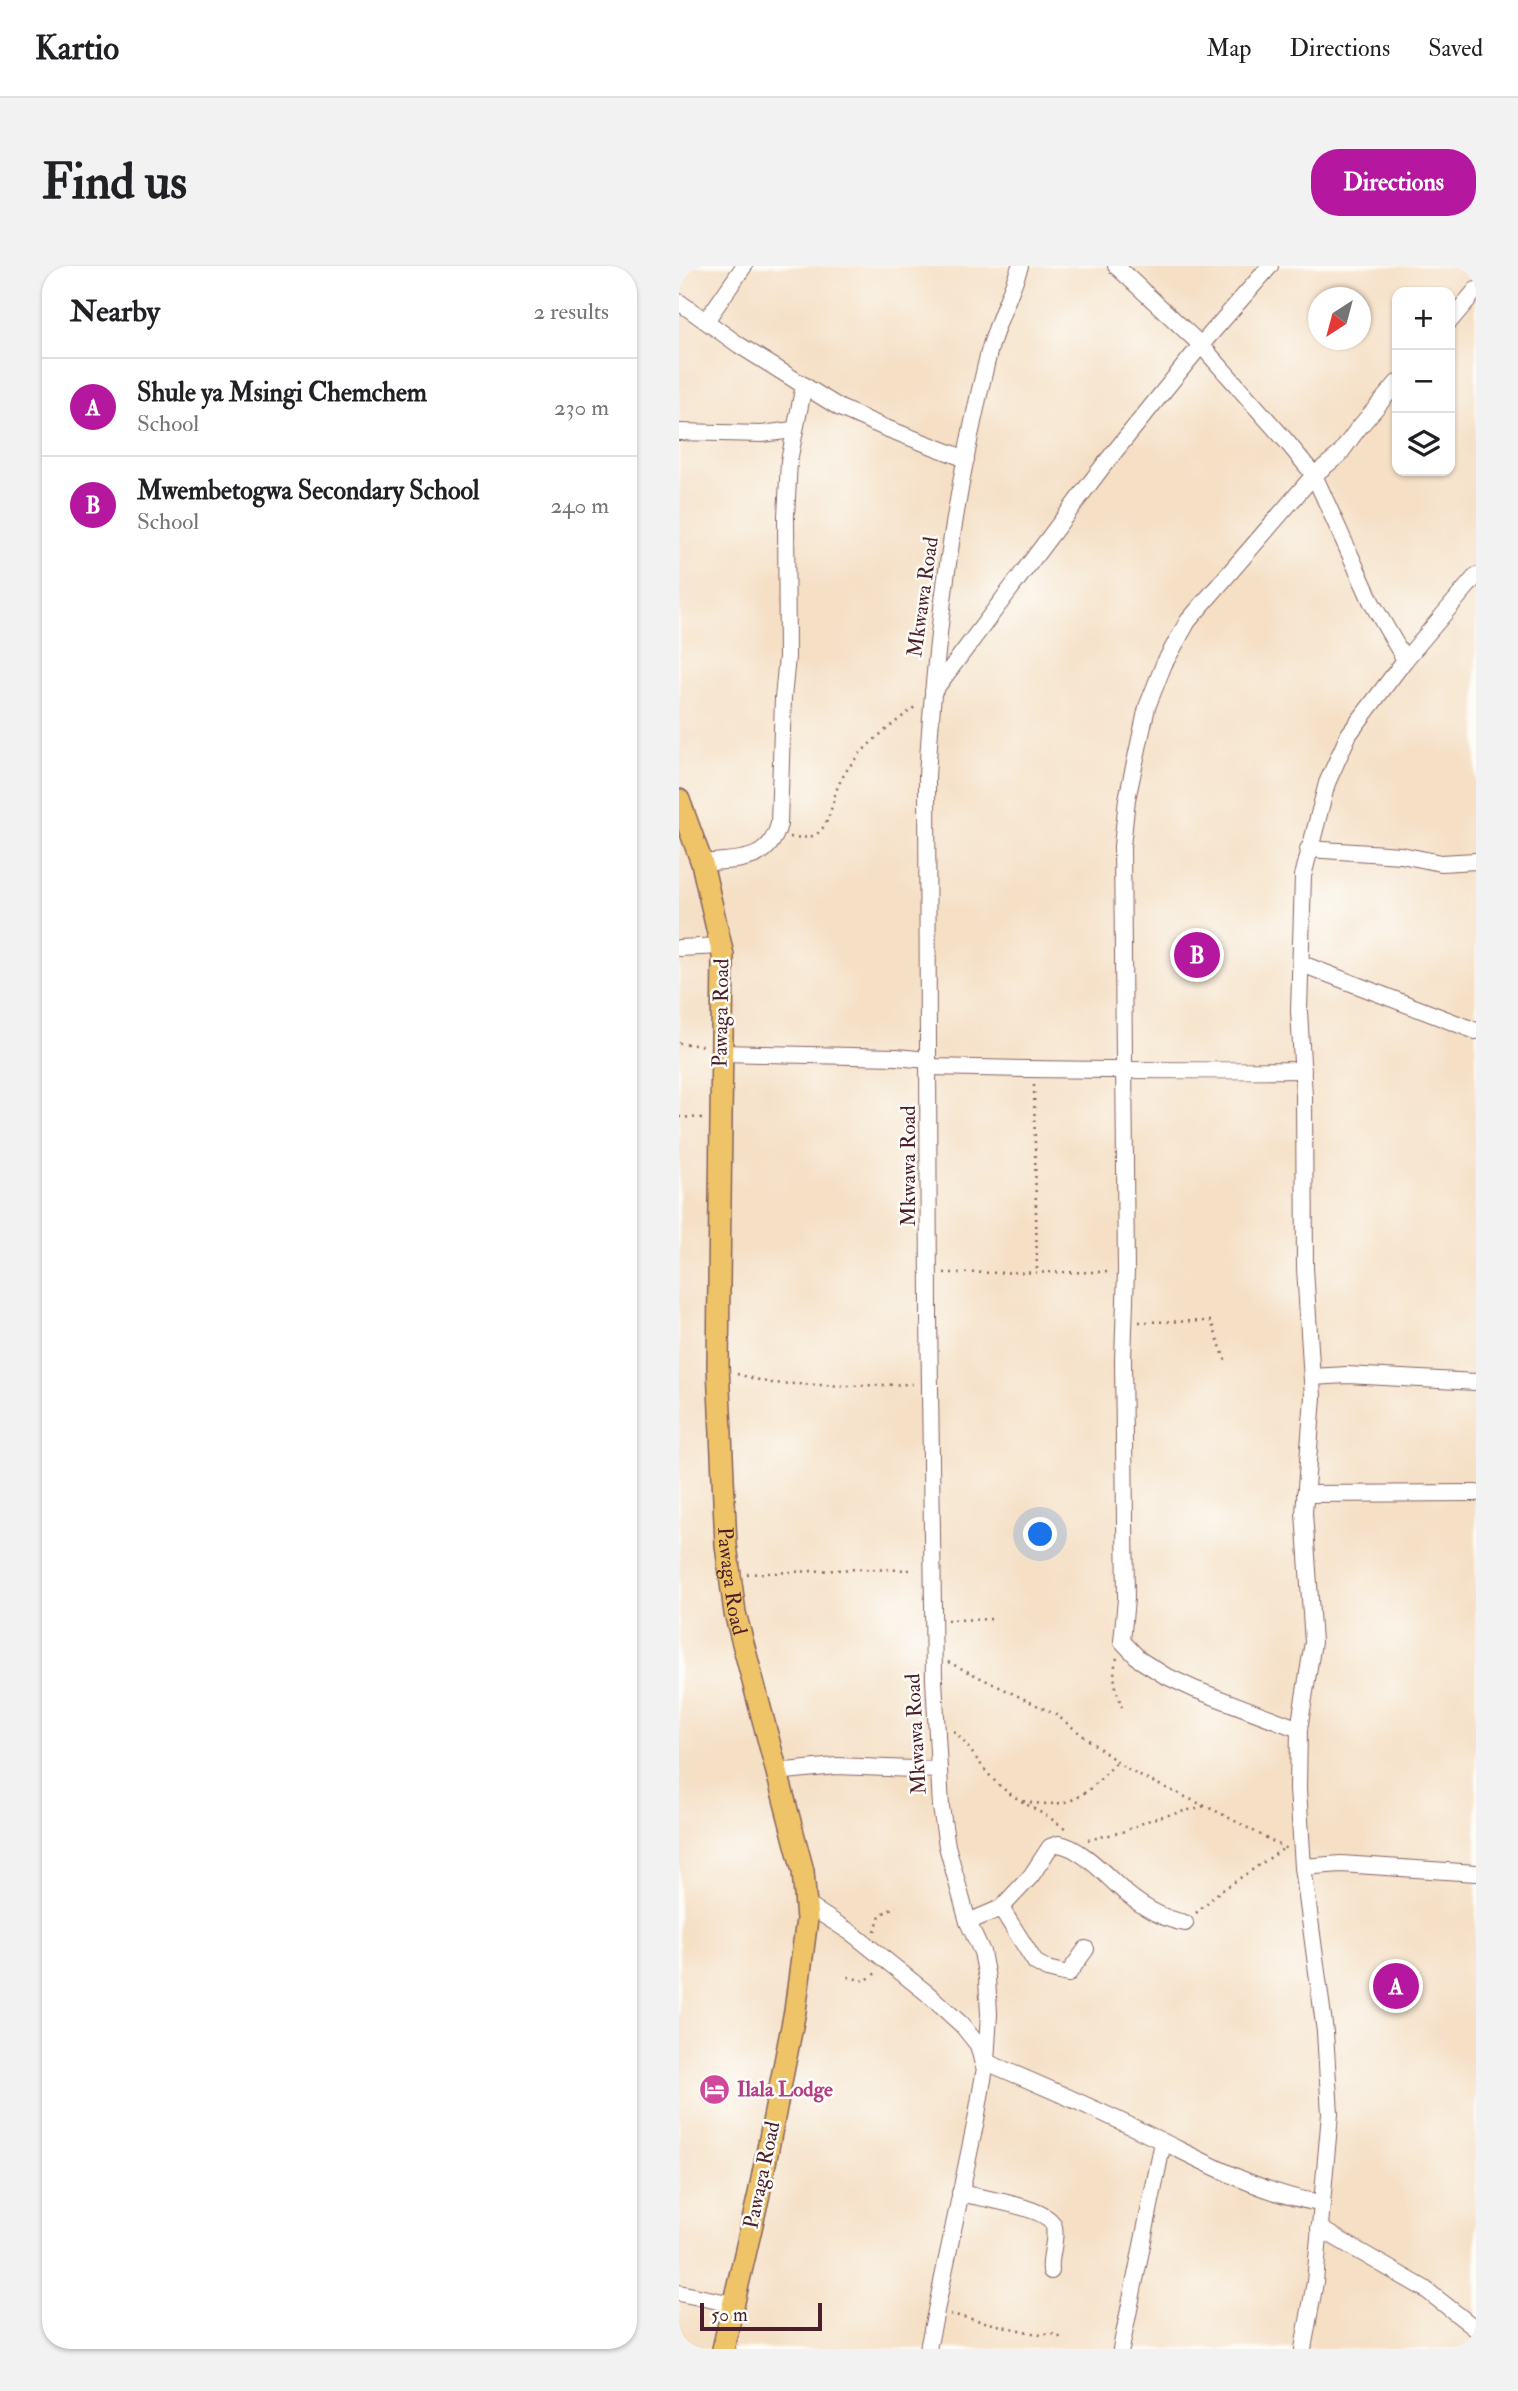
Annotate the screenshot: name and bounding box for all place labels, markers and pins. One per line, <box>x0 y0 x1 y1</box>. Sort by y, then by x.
pin: B <box>1174 929 1220 981</box>
pin: A <box>1373 1960 1419 2012</box>
hotel icon: Ilala Lodge <box>697 2072 731 2106</box>
place label: Ilala Lodge <box>737 2076 833 2103</box>

